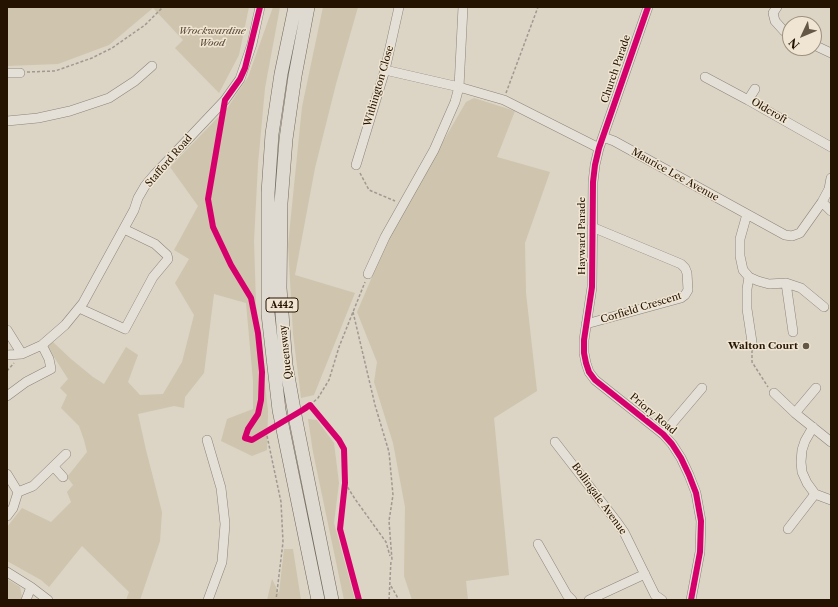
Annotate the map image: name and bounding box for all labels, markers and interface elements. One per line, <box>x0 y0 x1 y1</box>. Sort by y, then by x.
north arrow <box>782 16 822 56</box>
park label: Wrockwardine Wood <box>178 25 246 48</box>
street label: Church Parade <box>599 33 633 105</box>
text: N <box>786 35 802 52</box>
street label: Withington Close <box>362 44 396 128</box>
street label: Oldcroft <box>749 96 789 126</box>
street label: Stafford Road <box>143 132 195 190</box>
street label: Maurice Lee Avenue <box>629 146 721 204</box>
street label: Hayward Parade <box>576 197 588 275</box>
street label: Corfield Crescent <box>599 290 683 326</box>
road number: A442 <box>266 298 298 312</box>
street label: Queensway <box>277 324 295 380</box>
place label: Walton Court <box>728 340 798 352</box>
marker: Walton Court <box>801 341 811 351</box>
street label: Priory Road <box>627 391 679 437</box>
street label: Bollingale Avenue <box>569 461 629 537</box>

